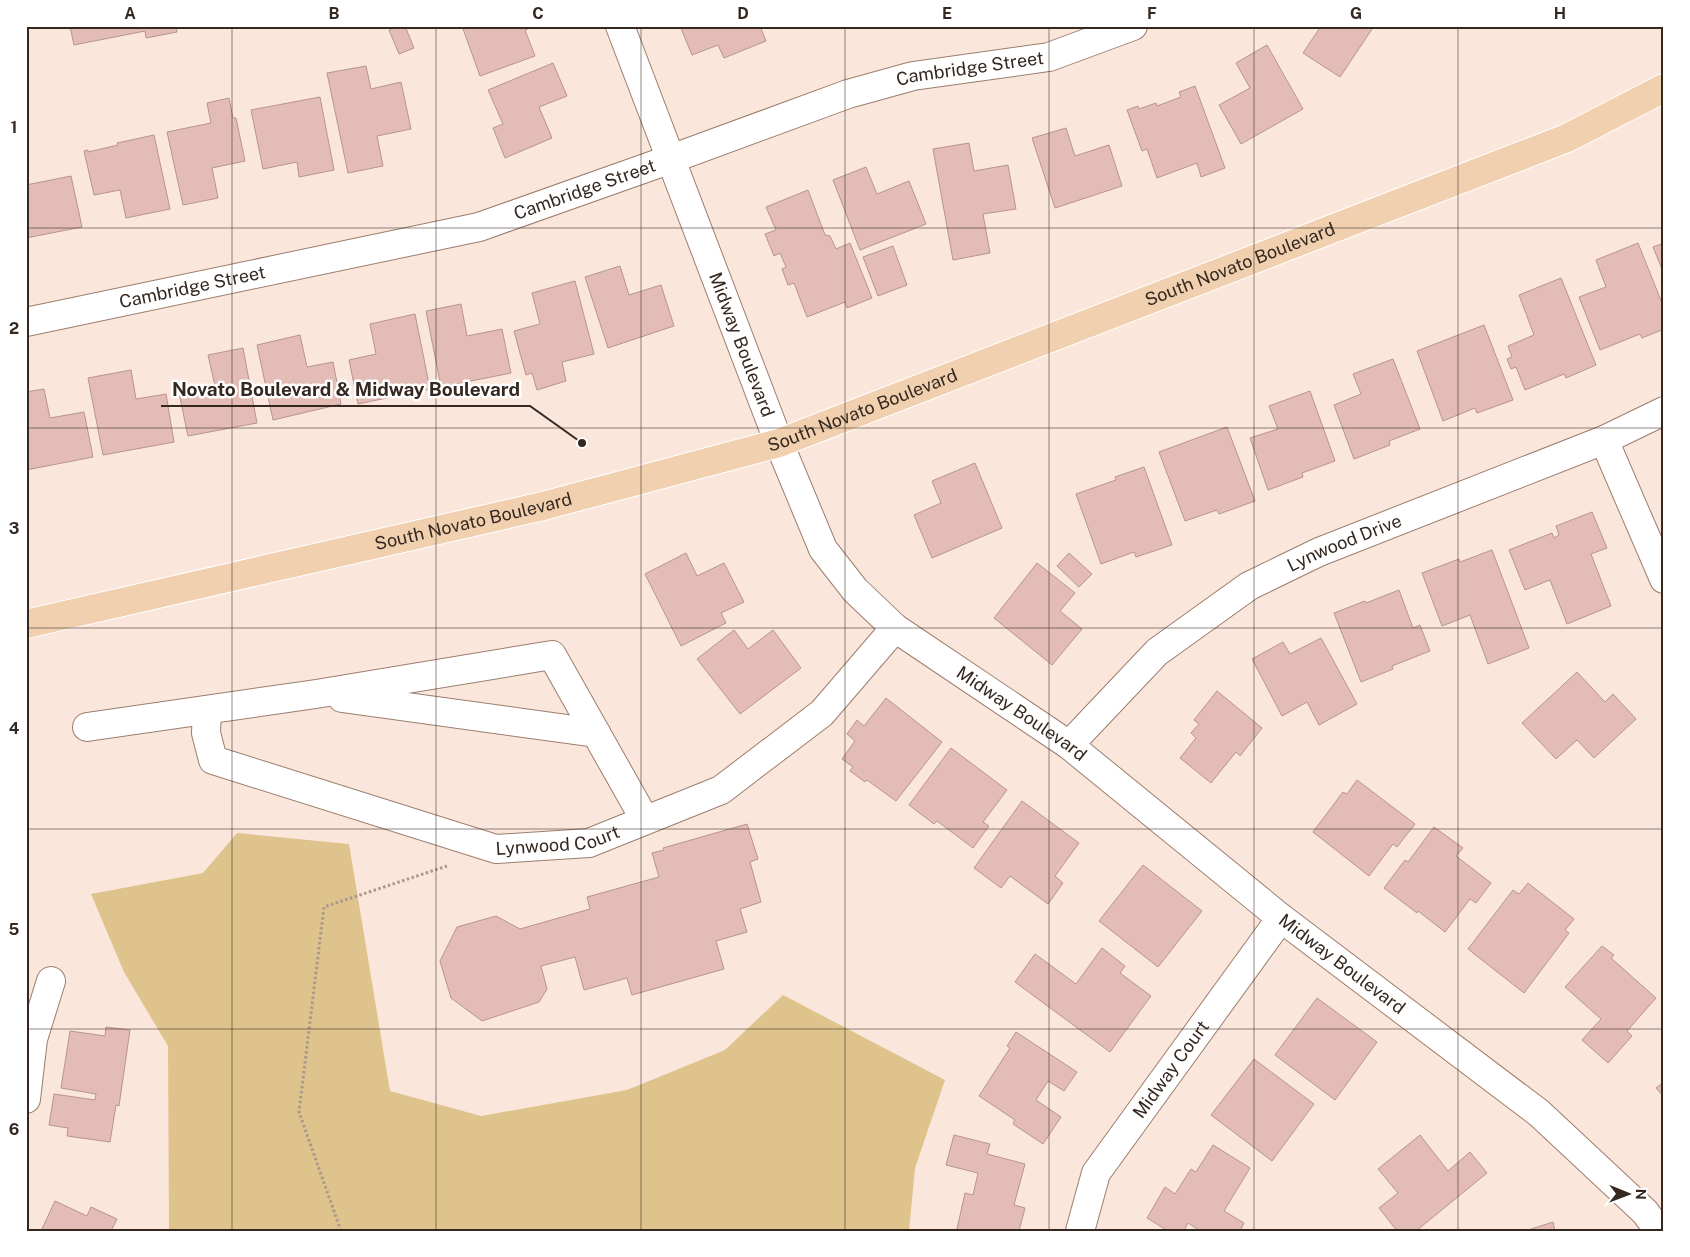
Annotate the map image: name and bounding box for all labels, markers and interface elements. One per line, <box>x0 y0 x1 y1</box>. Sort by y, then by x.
text: A <box>124 4 136 23</box>
text: B <box>329 4 340 23</box>
text: C <box>532 4 544 23</box>
text: D <box>737 4 749 23</box>
text: E <box>942 4 952 23</box>
text: F <box>1147 4 1157 23</box>
text: G <box>1350 4 1362 23</box>
text: H <box>1554 4 1566 23</box>
street label: Cambridge Street <box>894 47 1045 90</box>
text: 1 <box>11 118 17 137</box>
street label: Cambridge Street <box>511 154 658 224</box>
street label: South Novato Boulevard <box>1142 218 1338 310</box>
street label: Cambridge Street <box>117 261 267 312</box>
street label: Midway Boulevard <box>705 269 779 420</box>
text: 2 <box>9 319 19 338</box>
street label: South Novato Boulevard <box>765 364 960 456</box>
callout: Novato Boulevard & Midway Boulevard <box>161 372 530 406</box>
text: Novato Boulevard & Midway Boulevard <box>172 378 520 400</box>
street label: South Novato Boulevard <box>373 488 574 554</box>
street label: Lynwood Drive <box>1284 510 1404 576</box>
text: 3 <box>9 519 19 538</box>
street label: Midway Boulevard <box>953 661 1091 765</box>
text: 4 <box>9 719 20 738</box>
street label: Lynwood Court <box>495 821 622 859</box>
street label: Midway Boulevard <box>1275 909 1410 1018</box>
text: 5 <box>9 920 20 939</box>
street label: Midway Court <box>1128 1016 1213 1122</box>
text: 6 <box>9 1120 19 1139</box>
north arrow <box>1602 1170 1652 1220</box>
text: N <box>1633 1189 1649 1200</box>

